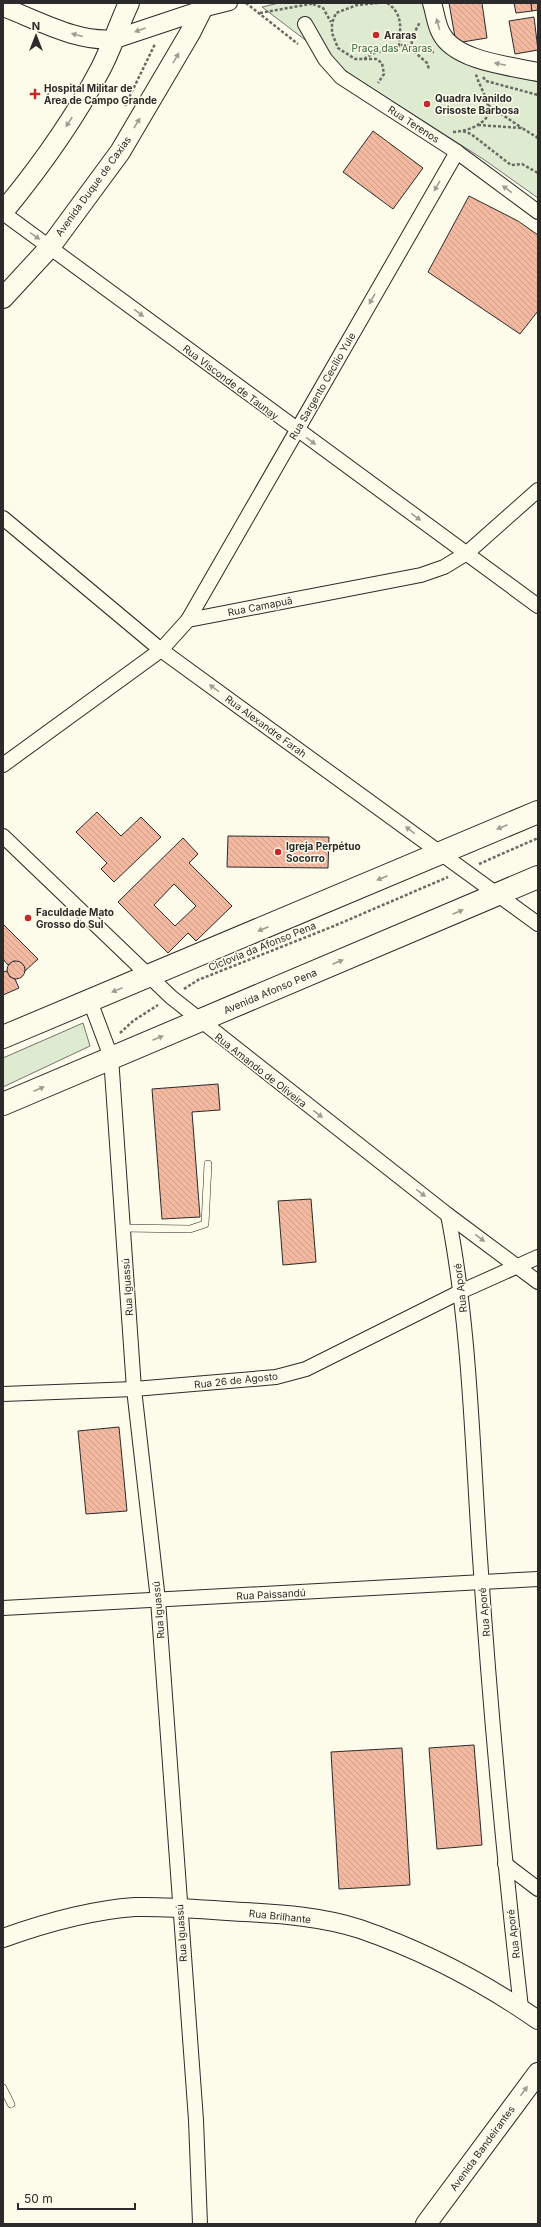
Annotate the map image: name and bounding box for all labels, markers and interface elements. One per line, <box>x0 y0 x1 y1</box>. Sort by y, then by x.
north arrow <box>16 16 56 56</box>
one-way arrow <box>435 18 441 30</box>
text: N <box>32 19 40 33</box>
one-way arrow <box>134 28 146 34</box>
place label: Araras <box>384 29 417 41</box>
marker: Araras <box>371 30 381 40</box>
one-way arrow <box>71 32 83 38</box>
park label: Praça das Araras <box>352 42 432 54</box>
one-way arrow <box>172 52 179 64</box>
one-way arrow <box>494 60 506 66</box>
place label: Hospital Militar de Área de Campo Grande <box>44 82 157 106</box>
marker: Hospital Militar de Área de Campo Grande <box>29 88 41 100</box>
place label: Quadra Ivanildo Grisoste Barbosa <box>435 92 519 116</box>
marker: Quadra Ivanildo Grisoste Barbosa <box>422 99 432 109</box>
street label: Rua Terenos <box>386 103 442 145</box>
one-way arrow <box>65 117 73 127</box>
one-way arrow <box>133 118 141 128</box>
street label: Avenida Duque de Caxias <box>53 134 133 238</box>
one-way arrow <box>434 180 441 192</box>
one-way arrow <box>501 184 512 193</box>
one-way arrow <box>29 232 40 240</box>
one-way arrow <box>369 293 376 305</box>
one-way arrow <box>134 309 145 318</box>
street label: Rua Sargento Cecílio Yule <box>286 330 358 442</box>
street label: Rua Visconde de Taunay <box>181 342 282 422</box>
one-way arrow <box>306 437 316 445</box>
one-way arrow <box>411 513 422 521</box>
street label: Rua Camapuã <box>227 594 293 618</box>
one-way arrow <box>208 684 219 692</box>
street label: Rua Alexandre Farah <box>223 692 309 760</box>
one-way arrow <box>496 824 508 831</box>
one-way arrow <box>404 826 415 834</box>
place label: Igreja Perpétuo Socorro <box>286 840 361 864</box>
marker: Igreja Perpétuo Socorro <box>273 847 283 857</box>
one-way arrow <box>377 875 388 881</box>
place label: Faculdade Mato Grosso do Sul <box>36 906 114 930</box>
one-way arrow <box>452 909 463 915</box>
marker: Faculdade Mato Grosso do Sul <box>23 913 33 923</box>
street label: Ciclovia da Afonso Pena <box>207 919 317 973</box>
one-way arrow <box>256 926 268 932</box>
one-way arrow <box>332 959 344 965</box>
street label: Avenida Afonso Pena <box>221 966 319 1016</box>
one-way arrow <box>110 987 122 993</box>
street label: Rua Amando de Oliveira <box>213 1030 309 1110</box>
one-way arrow <box>153 1034 165 1040</box>
one-way arrow <box>33 1086 44 1092</box>
one-way arrow <box>312 1109 323 1118</box>
one-way arrow <box>415 1189 426 1198</box>
one-way arrow <box>474 1234 485 1242</box>
street label: Rua Iguassú <box>119 1258 135 1316</box>
street label: Rua Aporé <box>451 1263 469 1313</box>
street label: Rua 26 de Agosto <box>194 1370 278 1390</box>
street label: Rua Iguassú <box>150 1581 166 1639</box>
street label: Rua Paissandú <box>236 1586 306 1602</box>
street label: Rua Aporé <box>476 1587 492 1637</box>
street label: Rua Iguassú <box>173 1904 189 1962</box>
street label: Rua Brilhante <box>248 1907 312 1925</box>
street label: Rua Aporé <box>504 1909 522 1959</box>
one-way arrow <box>520 2086 528 2097</box>
street label: Avenida Bandeirantes <box>447 2103 517 2193</box>
scale bar <box>18 2185 135 2211</box>
text: 50 m <box>24 2191 53 2206</box>

